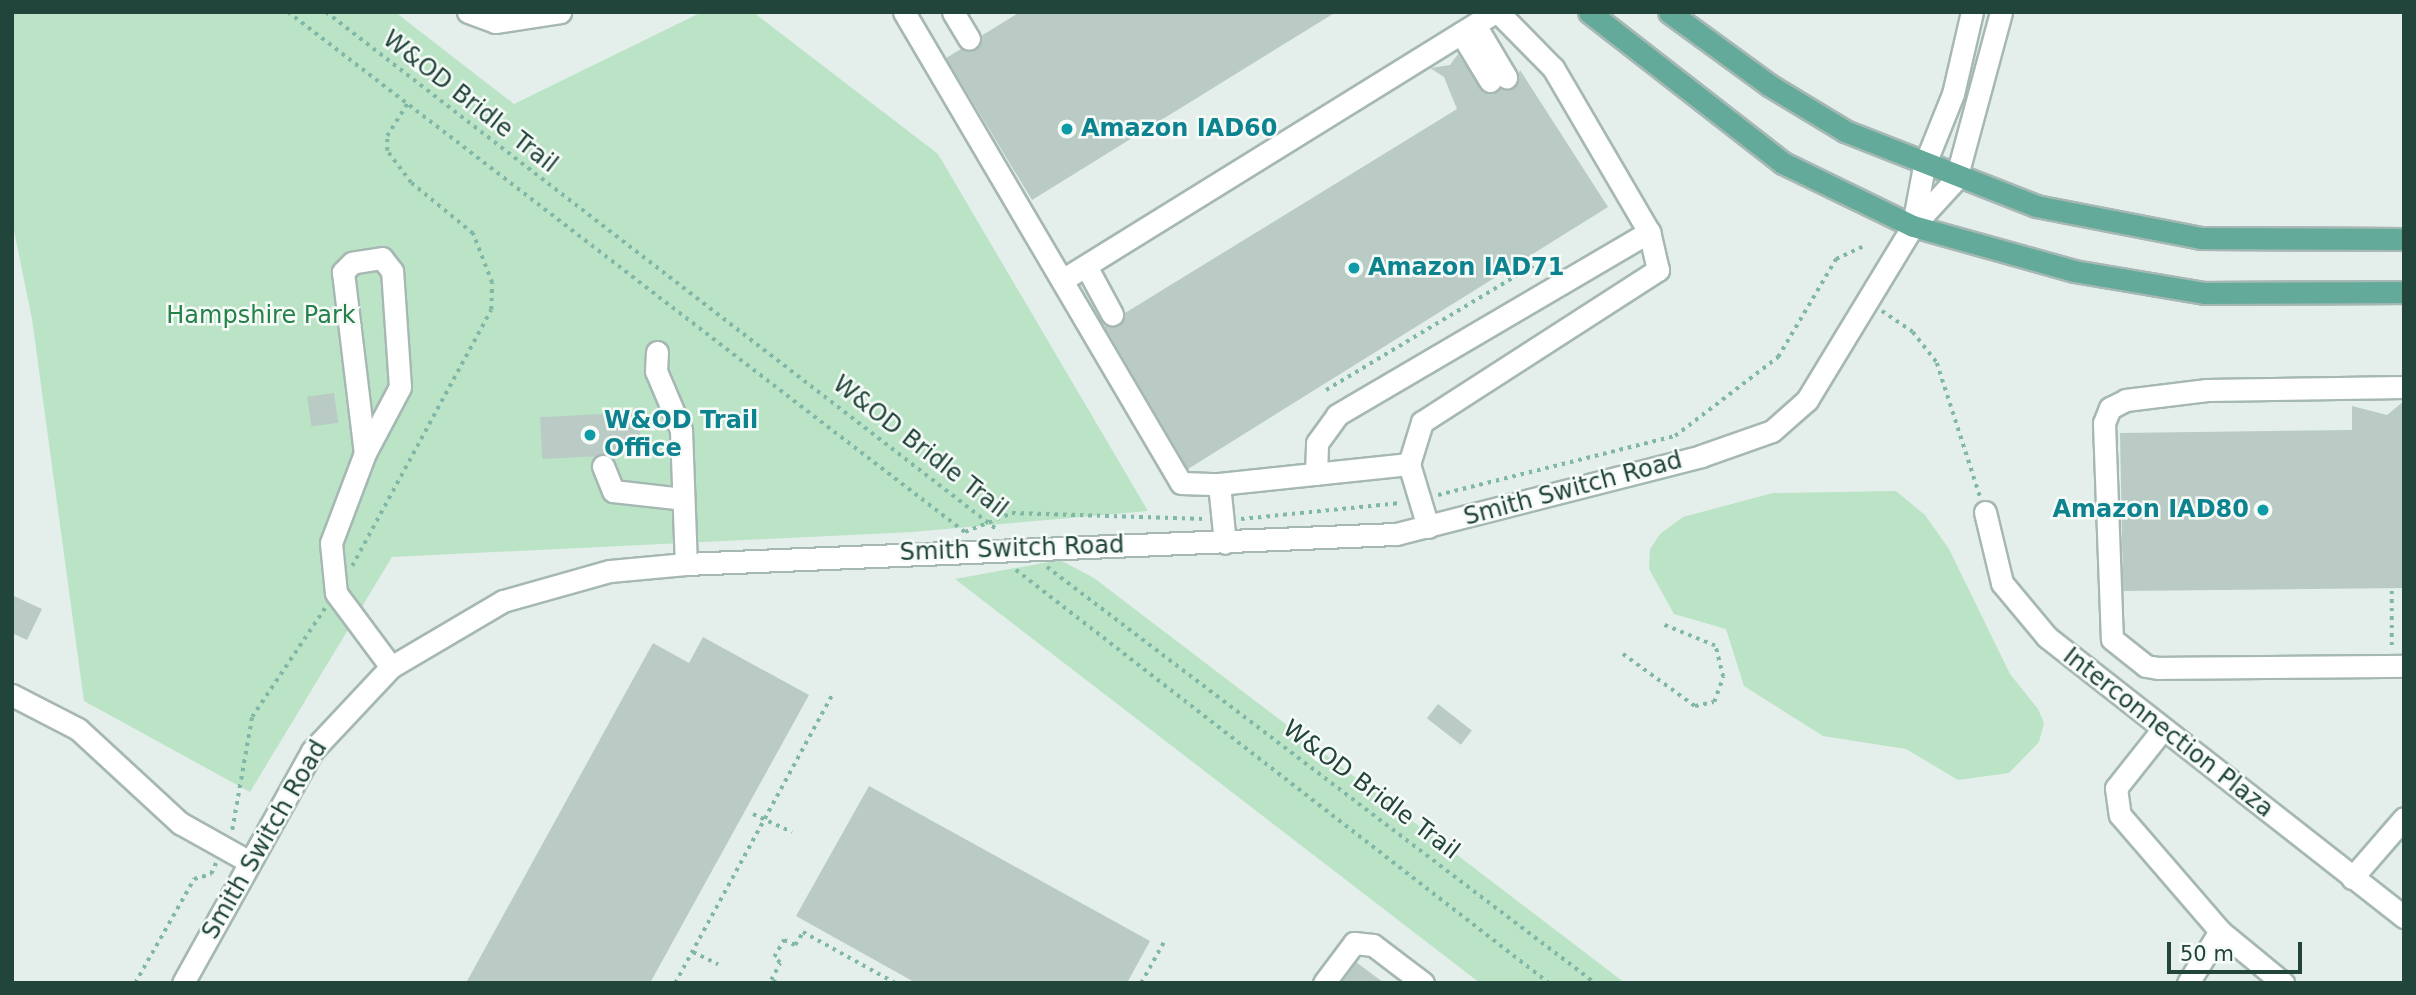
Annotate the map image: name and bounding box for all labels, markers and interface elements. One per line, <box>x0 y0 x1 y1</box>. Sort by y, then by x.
street label: W&OD Bridle Trail <box>377 25 563 179</box>
place label: Amazon IAD60 <box>1081 115 1278 143</box>
marker: Amazon IAD60 <box>1059 121 1075 137</box>
place label: Amazon IAD71 <box>1368 254 1564 282</box>
marker: Amazon IAD71 <box>1346 260 1362 276</box>
park label: Hampshire Park <box>166 302 356 330</box>
street label: W&OD Bridle Trail <box>827 370 1013 524</box>
place label: W&OD Trail Office <box>604 407 758 463</box>
marker: W&OD Trail Office <box>582 427 598 443</box>
street label: Smith Switch Road <box>1461 446 1685 532</box>
place label: Amazon IAD80 <box>2052 496 2249 524</box>
marker: Amazon IAD80 <box>2255 502 2271 518</box>
street label: Smith Switch Road <box>899 531 1125 567</box>
street label: Interconnection Plaza <box>2057 642 2279 824</box>
street label: W&OD Bridle Trail <box>1277 714 1465 866</box>
street label: Smith Switch Road <box>196 735 334 945</box>
scale bar <box>2171 928 2306 972</box>
text: 50 m <box>2180 942 2234 966</box>

